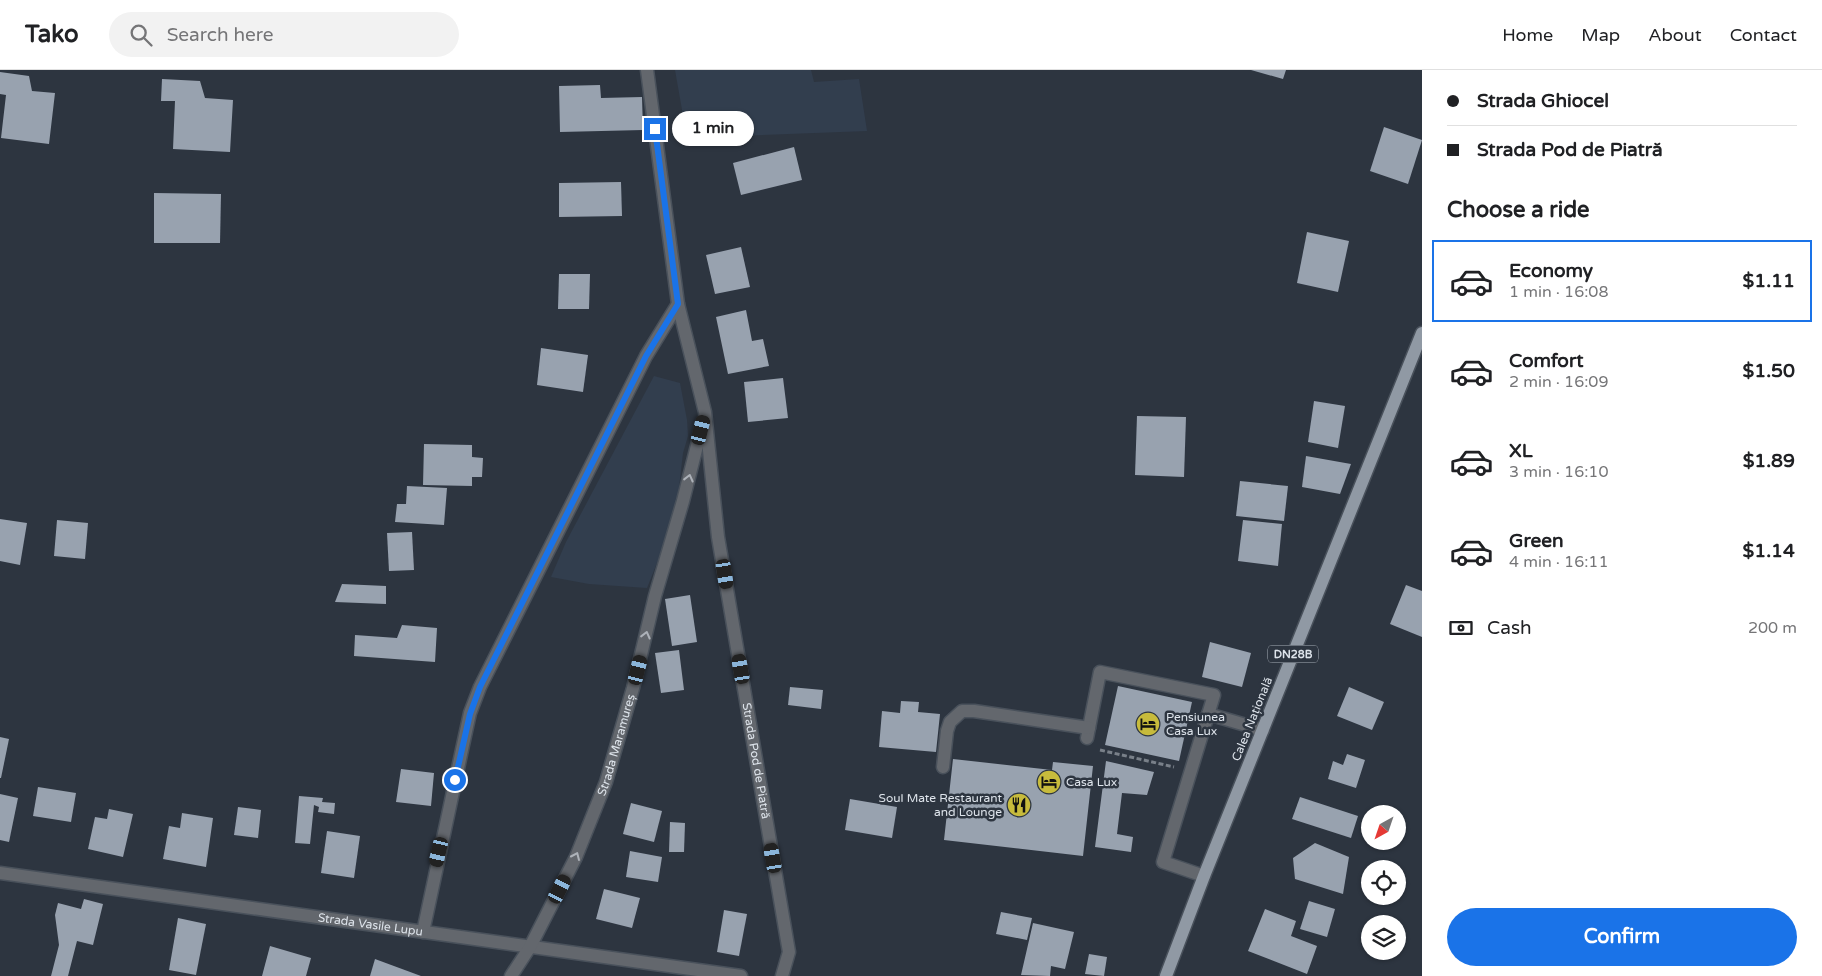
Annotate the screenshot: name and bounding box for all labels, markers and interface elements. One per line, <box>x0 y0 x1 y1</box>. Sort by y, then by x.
search box <box>109 12 459 57</box>
text: Tako <box>25 20 79 49</box>
icon: search <box>127 21 155 49</box>
text: Search here <box>167 24 273 46</box>
text: Home <box>1502 24 1553 46</box>
text: Map <box>1581 24 1620 46</box>
text: About <box>1648 24 1702 46</box>
text: Contact <box>1730 24 1797 46</box>
text: Strada Ghiocel <box>1477 90 1609 112</box>
callout: 1 min <box>672 112 755 146</box>
route end <box>644 118 666 140</box>
text: 1 min <box>692 118 734 138</box>
text: Strada Pod de Piatră <box>1477 139 1663 161</box>
text: Choose a ride <box>1447 197 1590 223</box>
icon: car <box>1449 259 1494 304</box>
text: Economy <box>1509 260 1593 282</box>
text: $1.11 <box>1743 270 1795 292</box>
text: 1 min · 16:08 <box>1509 282 1608 302</box>
icon: car <box>1449 349 1494 394</box>
text: Comfort <box>1509 350 1583 372</box>
text: $1.50 <box>1743 360 1795 382</box>
text: 2 min · 16:09 <box>1509 372 1608 392</box>
car <box>690 414 711 446</box>
icon: car <box>1449 439 1494 484</box>
text: XL <box>1509 440 1533 462</box>
text: $1.89 <box>1743 450 1795 472</box>
text: 3 min · 16:10 <box>1509 462 1608 482</box>
one-way arrow <box>683 474 694 483</box>
icon: car <box>1449 529 1494 574</box>
text: Green <box>1509 530 1563 552</box>
text: $1.14 <box>1743 540 1795 562</box>
text: 4 min · 16:11 <box>1509 552 1608 572</box>
car <box>715 558 734 590</box>
icon: cash <box>1447 614 1475 642</box>
text: Cash <box>1487 617 1532 639</box>
text: 200 m <box>1748 618 1797 638</box>
one-way arrow <box>640 631 651 640</box>
road number: DN28B <box>1268 646 1318 662</box>
car <box>731 653 750 685</box>
car <box>627 654 648 686</box>
street label: Calea Națională <box>1229 675 1275 763</box>
street label: Strada Maramureș <box>594 692 638 798</box>
street label: Strada Pod de Piatră <box>739 702 773 820</box>
place label: Pensiunea Casa Lux <box>1166 710 1225 738</box>
hotel icon: Pensiunea Casa Lux <box>1135 711 1161 737</box>
route start <box>444 769 466 791</box>
hotel icon: Casa Lux <box>1036 769 1062 795</box>
place label: Casa Lux <box>1066 775 1117 789</box>
place label: Soul Mate Restaurant and Lounge <box>879 791 1002 819</box>
restaurant icon: Soul Mate Restaurant and Lounge <box>1006 792 1032 818</box>
north arrow <box>1361 805 1406 850</box>
map controls <box>1361 805 1406 960</box>
car <box>428 836 449 868</box>
car <box>763 842 782 874</box>
one-way arrow <box>570 852 580 861</box>
button: locate <box>1361 860 1406 905</box>
car <box>546 872 573 906</box>
button: Confirm <box>1447 908 1797 966</box>
street label: Strada Vasile Lupu <box>317 910 424 939</box>
button: layers <box>1361 915 1406 960</box>

